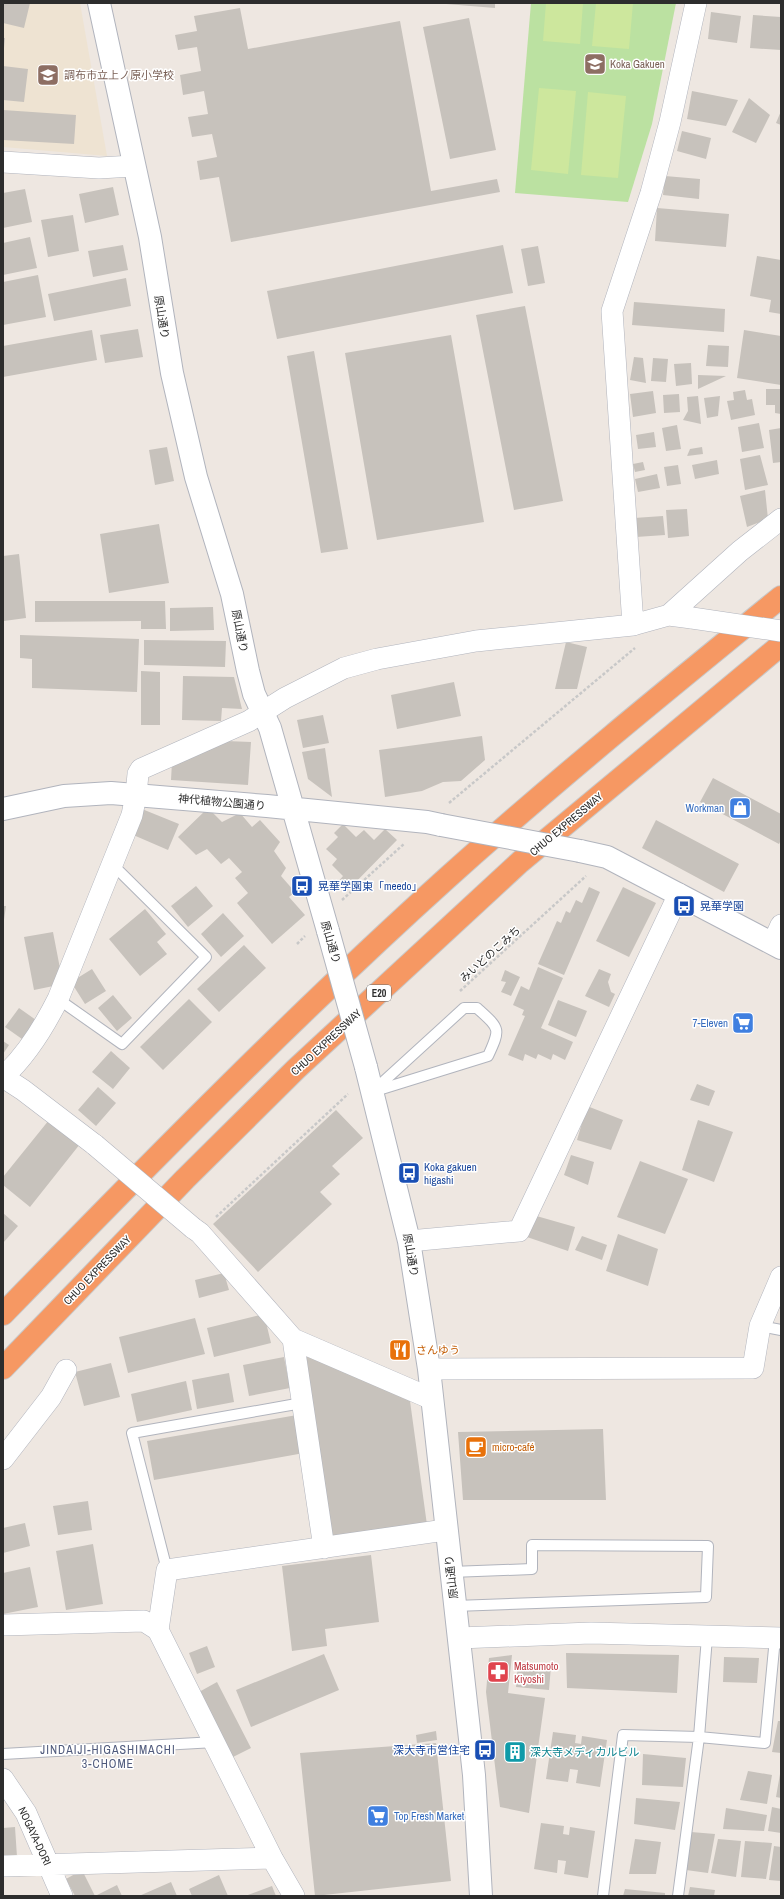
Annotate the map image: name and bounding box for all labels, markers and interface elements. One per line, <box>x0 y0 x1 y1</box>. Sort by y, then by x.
school or university icon: Koka Gakuen <box>582 51 608 77</box>
place label: Koka Gakuen <box>610 57 665 71</box>
school or university icon: 調布市立上ノ原小学校 <box>35 62 61 88</box>
place label: 調布市立上ノ原小学校 <box>64 68 174 82</box>
street label: 原山通り <box>152 294 172 340</box>
street label: 原山通り <box>229 608 251 654</box>
street label: CHUO EXPRESSWAY <box>527 789 605 859</box>
street label: 神代植物公園通り <box>178 791 266 813</box>
shop icon: Workman <box>727 795 753 821</box>
place label: Workman <box>686 801 724 815</box>
bus stop icon: 晃華学園東「meedo」 <box>289 873 315 899</box>
place label: 晃華学園東「meedo」 <box>318 879 423 893</box>
bus stop icon: 晃華学園 <box>671 893 697 919</box>
place label: 晃華学園 <box>700 899 744 913</box>
street label: 原山通り <box>318 919 344 965</box>
street label: みいどのこみち <box>457 923 523 985</box>
road number: E20 <box>367 985 391 1001</box>
street label: CHUO EXPRESSWAY <box>288 1006 364 1078</box>
supermarket icon: 7-Eleven <box>730 1010 756 1036</box>
place label: 7-Eleven <box>692 1016 728 1030</box>
bus stop icon: Koka gakuen higashi <box>396 1160 422 1186</box>
place label: Koka gakuen higashi <box>424 1160 477 1187</box>
street label: CHUO EXPRESSWAY <box>60 1232 134 1308</box>
street label: 原山通り <box>400 1232 422 1278</box>
restaurant icon: さんゆう <box>387 1337 413 1363</box>
place label: さんゆう <box>416 1343 460 1357</box>
cafe icon: micro-café <box>463 1434 489 1460</box>
place label: micro-café <box>492 1440 535 1454</box>
street label: 原山通り <box>441 1554 461 1600</box>
pharmacy icon: Matsumoto Kiyoshi <box>485 1659 511 1685</box>
place label: Matsumoto Kiyoshi <box>514 1659 559 1686</box>
bus stop icon: 深大寺市営住宅 <box>472 1737 498 1763</box>
building icon: 深大寺メディカルビル <box>502 1739 528 1765</box>
district label: JINDAIJI-HIGASHIMACHI 3-CHOME <box>40 1742 176 1772</box>
place label: 深大寺市営住宅 <box>393 1743 470 1757</box>
place label: 深大寺メディカルビル <box>530 1745 639 1759</box>
supermarket icon: Top Fresh Market <box>365 1803 391 1829</box>
street label: NOGAYA-DORI <box>15 1805 55 1867</box>
place label: Top Fresh Market <box>394 1809 465 1823</box>

